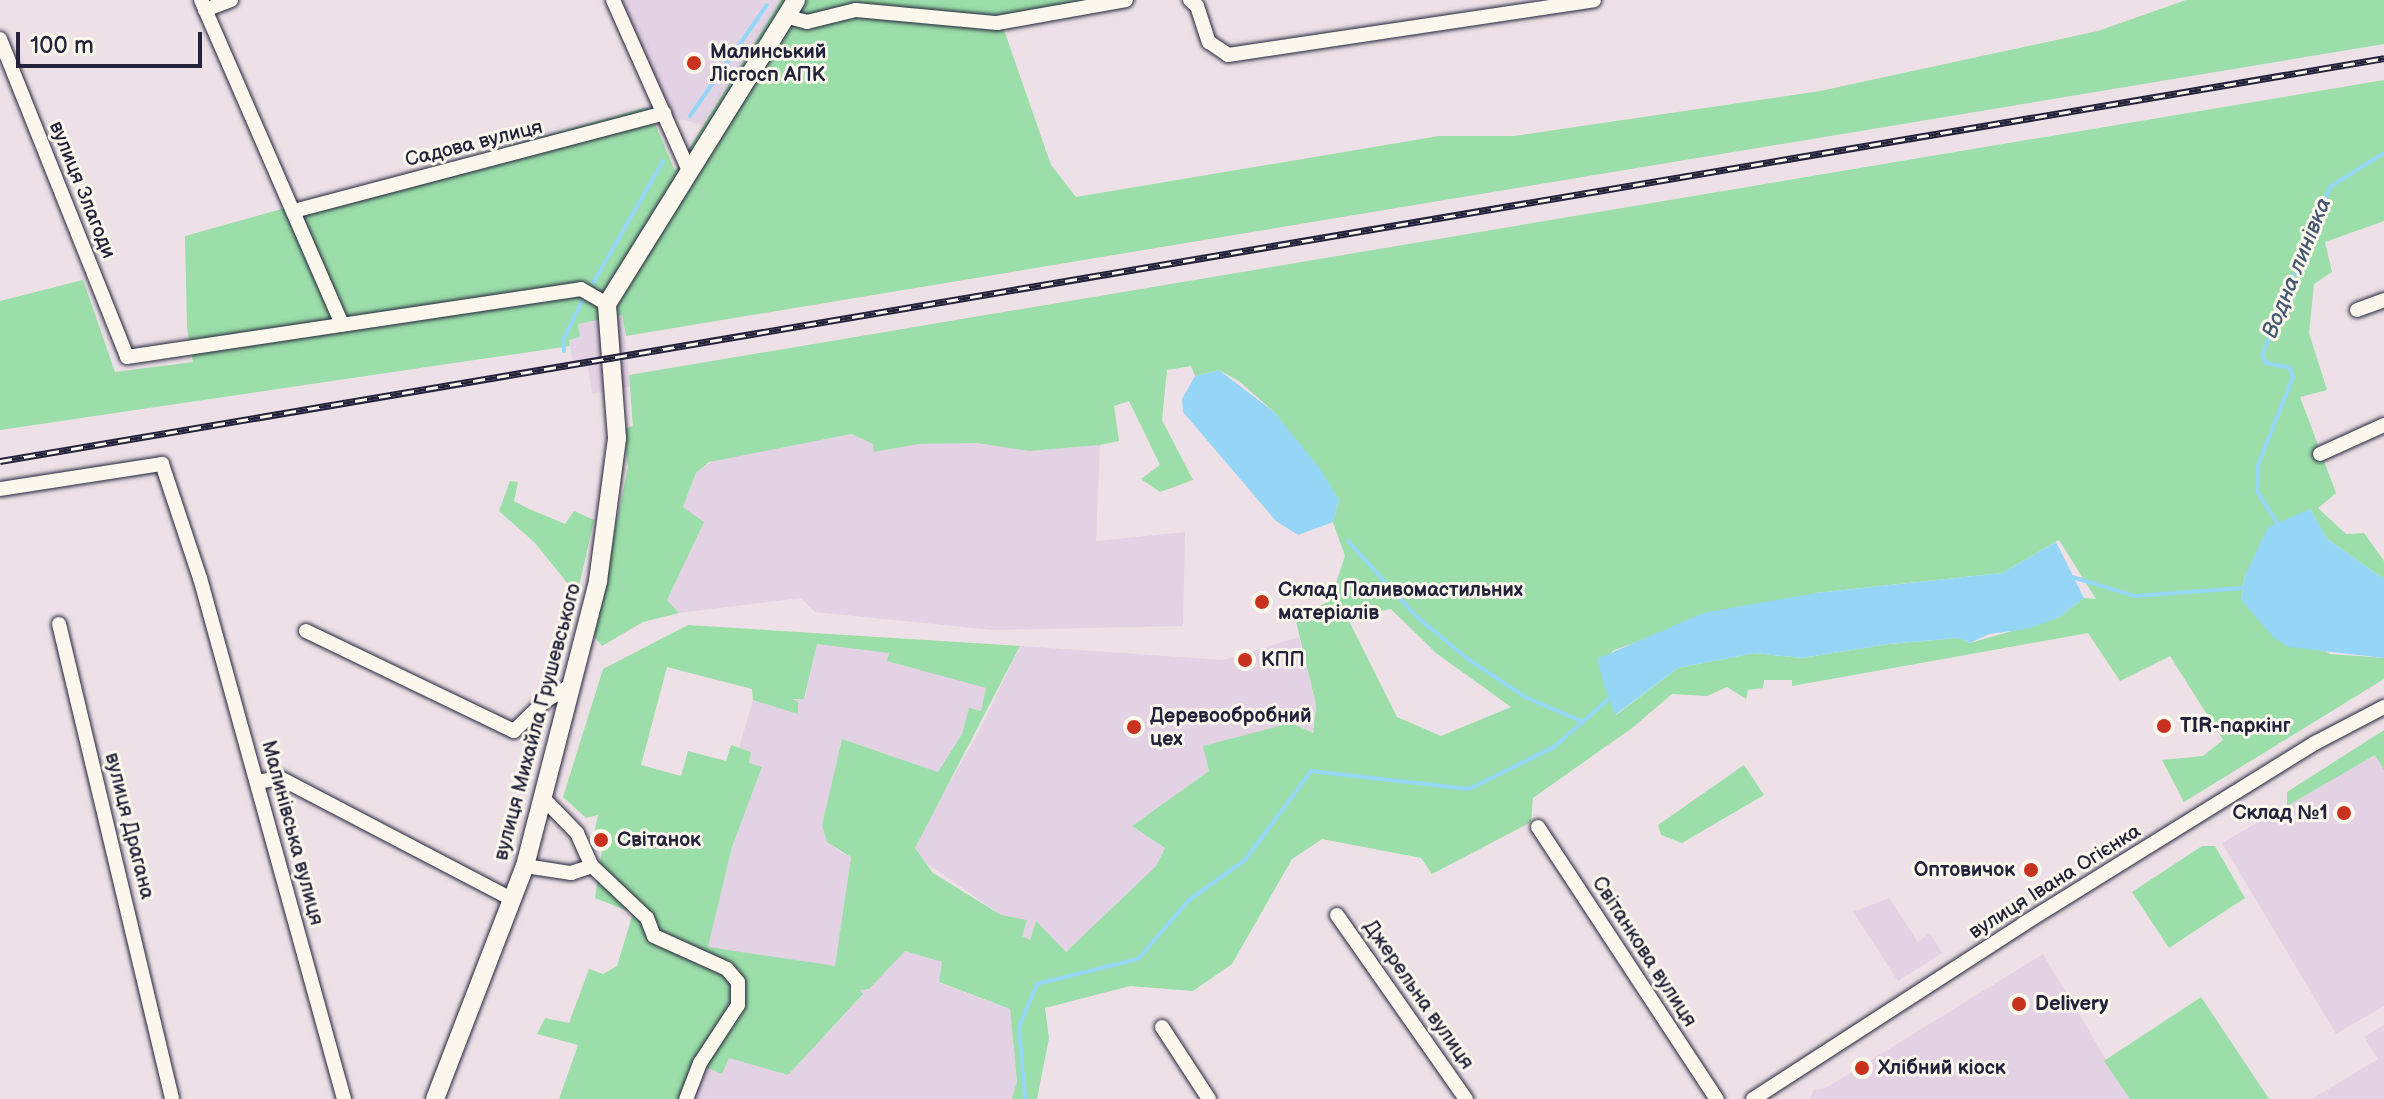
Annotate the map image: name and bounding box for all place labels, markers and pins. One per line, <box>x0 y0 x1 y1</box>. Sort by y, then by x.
place label: Малинський Лісгосп АПК <box>710 40 826 87</box>
marker: Малинський Лісгосп АПК <box>685 54 703 72</box>
place label: Склад Паливомастильних матеріалів <box>1278 578 1523 625</box>
marker: Склад Паливомастильних матеріалів <box>1253 593 1271 611</box>
place label: КПП <box>1261 648 1305 672</box>
marker: КПП <box>1236 651 1254 669</box>
place label: Деревообробний цех <box>1150 704 1311 751</box>
place label: TIR-паркінг <box>2180 714 2291 738</box>
marker: TIR-паркінг <box>2155 717 2173 735</box>
marker: Деревообробний цех <box>1125 718 1143 736</box>
place label: Склад №1 <box>2232 801 2328 825</box>
marker: Склад №1 <box>2335 804 2353 822</box>
place label: Світанок <box>617 828 701 852</box>
marker: Світанок <box>592 831 610 849</box>
place label: Оптовичок <box>1914 858 2015 882</box>
marker: Оптовичок <box>2022 861 2040 879</box>
place label: Delivery <box>2035 992 2108 1016</box>
marker: Delivery <box>2010 995 2028 1013</box>
place label: Хлібний кіоск <box>1878 1056 2006 1080</box>
marker: Хлібний кіоск <box>1853 1059 1871 1077</box>

